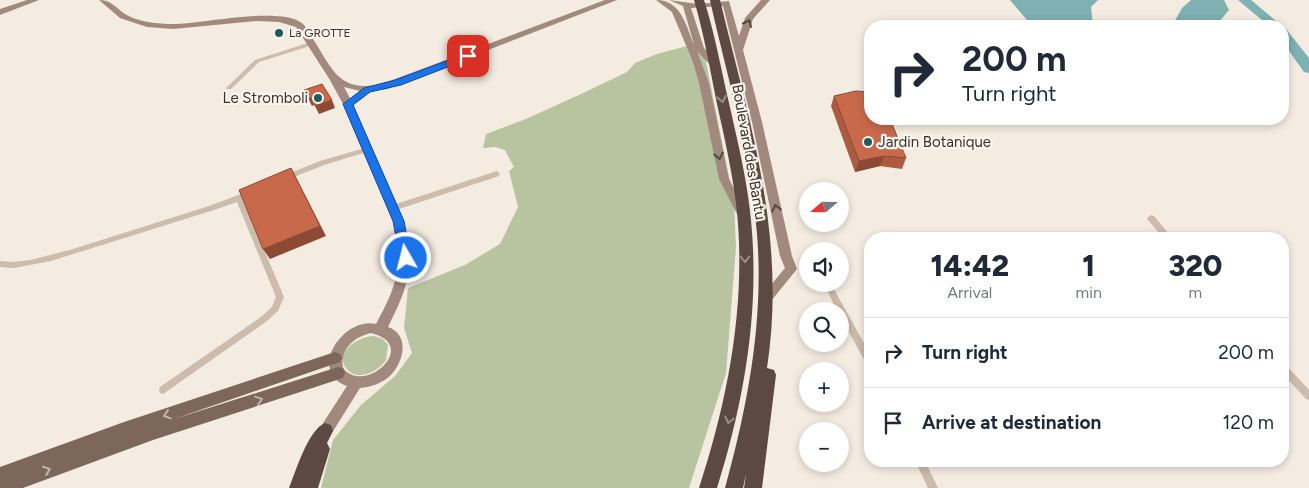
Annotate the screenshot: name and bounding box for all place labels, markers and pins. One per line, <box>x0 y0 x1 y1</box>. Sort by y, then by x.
place label: La GROTTE <box>289 26 351 40</box>
marker: La GROTTE <box>273 27 285 39</box>
pin <box>447 35 489 77</box>
place label: Le Stromboli <box>223 89 308 107</box>
marker: Le Stromboli <box>312 92 324 104</box>
place label: Jardin Botanique <box>878 133 991 151</box>
marker: Jardin Botanique <box>862 136 874 148</box>

